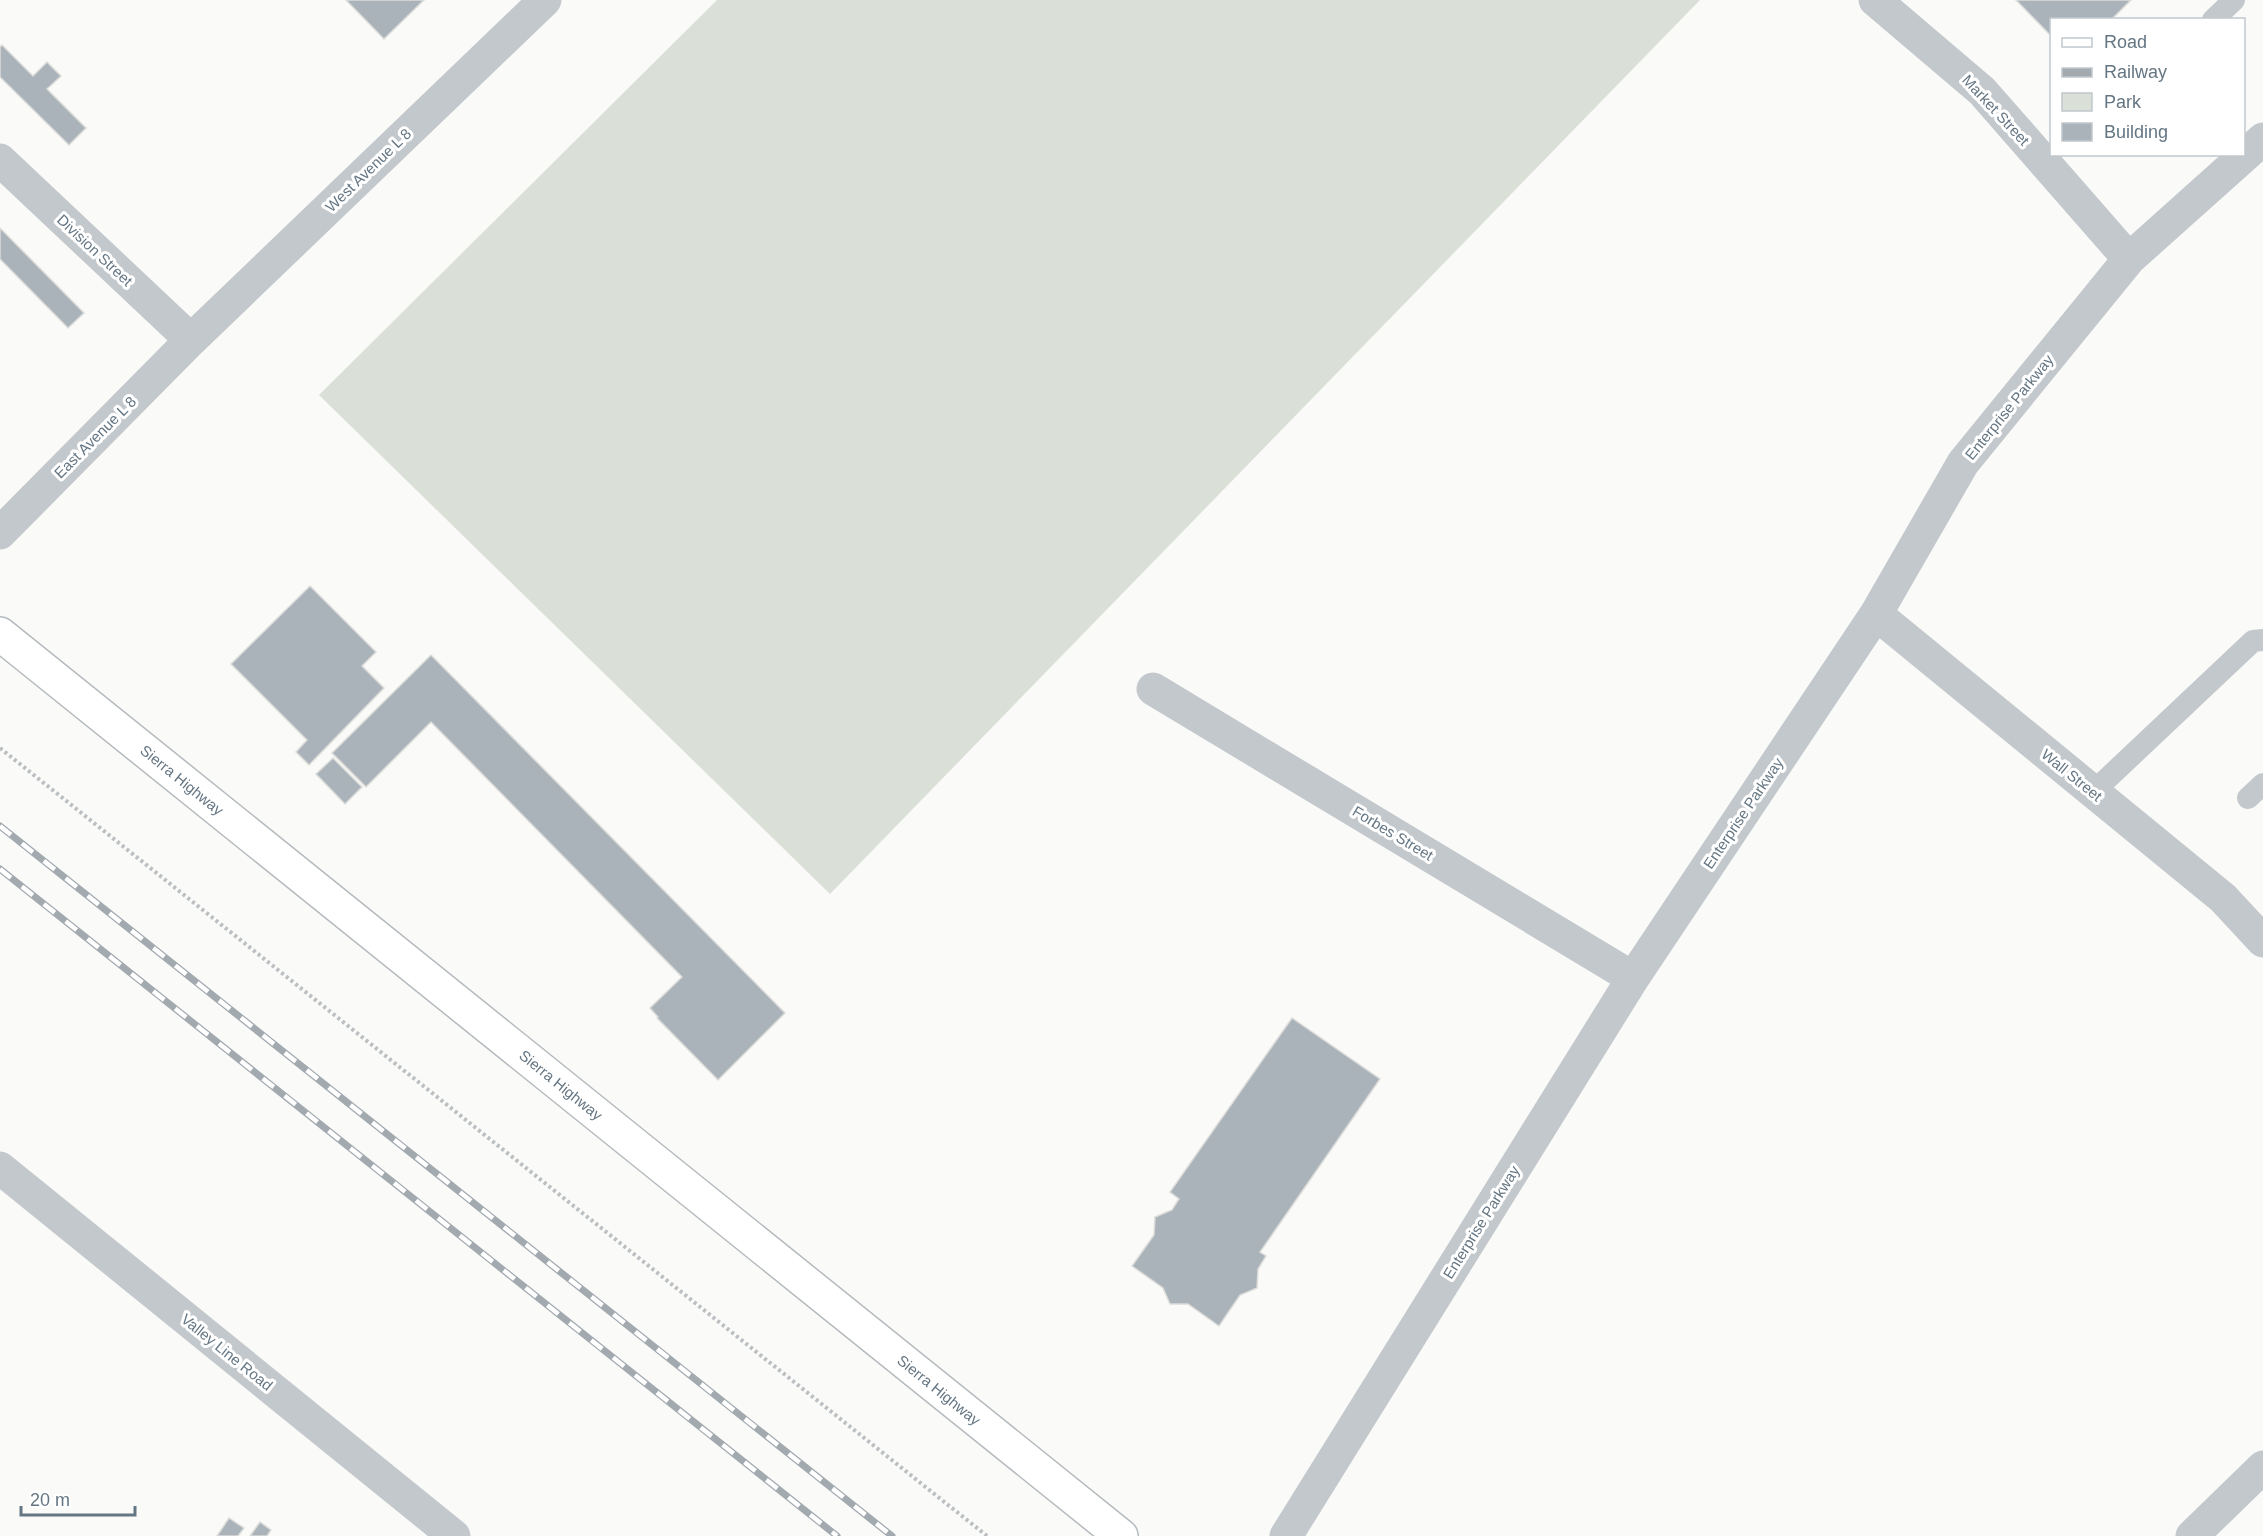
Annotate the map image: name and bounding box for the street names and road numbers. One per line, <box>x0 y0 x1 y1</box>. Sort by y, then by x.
street label: Market Street <box>1959 71 2033 149</box>
street label: West Avenue L 8 <box>322 125 414 215</box>
street label: Division Street <box>54 211 137 290</box>
street label: Enterprise Parkway <box>1961 351 2057 463</box>
street label: East Avenue L 8 <box>51 393 139 481</box>
street label: Sierra Highway <box>137 741 227 819</box>
street label: Wall Street <box>2038 745 2106 805</box>
street label: Enterprise Parkway <box>1700 754 1787 872</box>
street label: Forbes Street <box>1350 802 1437 864</box>
street label: Sierra Highway <box>516 1046 606 1124</box>
street label: Enterprise Parkway <box>1439 1162 1523 1282</box>
street label: Valley Line Road <box>178 1310 276 1394</box>
street label: Sierra Highway <box>894 1351 984 1429</box>

